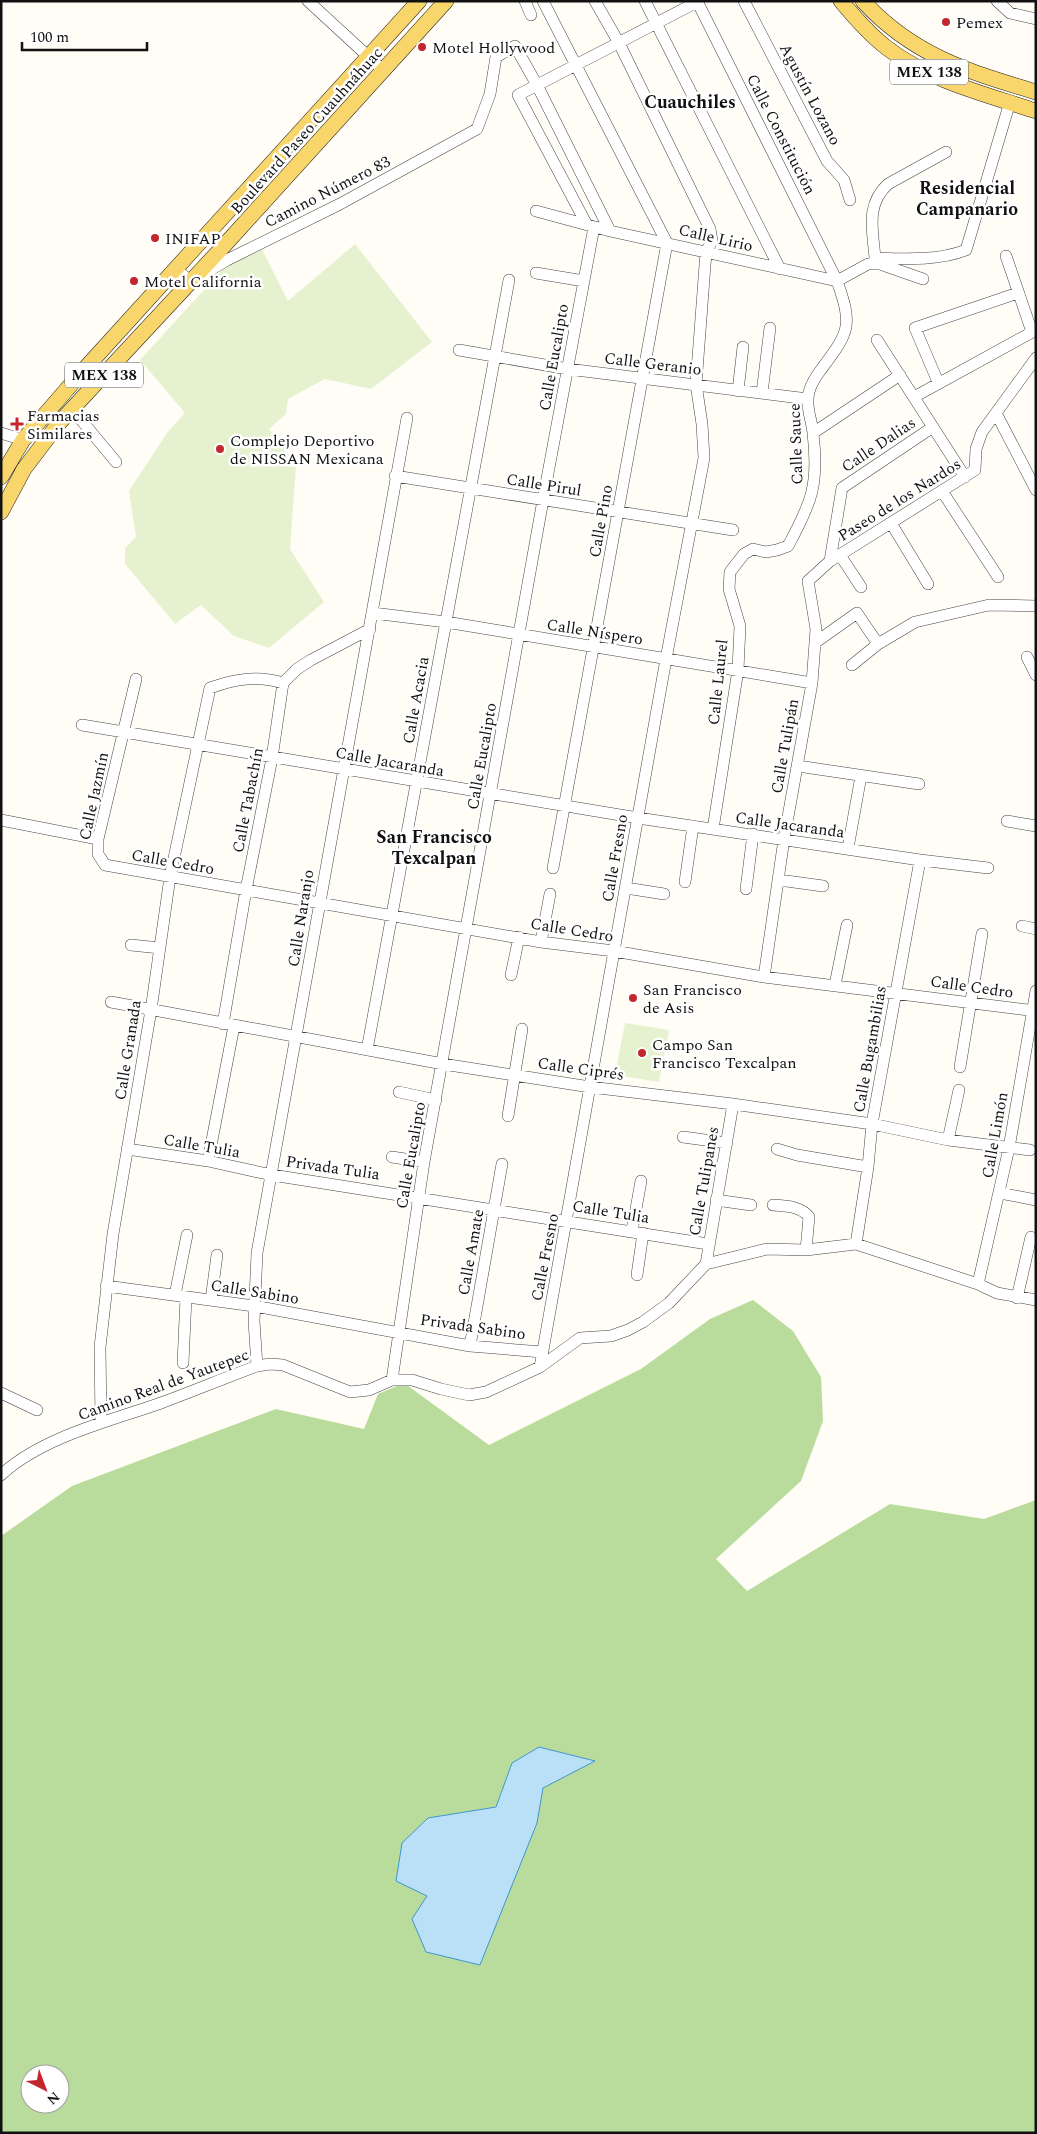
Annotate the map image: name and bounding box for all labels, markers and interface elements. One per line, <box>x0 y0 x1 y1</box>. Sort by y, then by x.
place label: Pemex <box>956 11 1003 35</box>
marker: Pemex <box>940 16 952 28</box>
scale bar <box>22 20 148 52</box>
text: 100 m <box>30 26 69 49</box>
place label: Motel Hollywood <box>432 36 555 60</box>
street label: Agustín Lozano <box>773 39 847 150</box>
marker: Motel Hollywood <box>416 41 428 53</box>
street label: Boulevard Paseo Cuauhnáhuac <box>225 42 389 220</box>
road number: MEX 138 <box>890 60 968 84</box>
street label: Calle Constitución <box>740 70 822 199</box>
district label: Cuauchiles <box>644 89 736 116</box>
street label: Camino Número 83 <box>260 150 395 234</box>
district label: Residencial Campanario <box>916 175 1018 223</box>
street label: Calle Lirio <box>676 218 755 258</box>
place label: INIFAP <box>165 227 221 251</box>
marker: INIFAP <box>149 232 161 244</box>
place label: Motel California <box>144 270 262 294</box>
marker: Motel California <box>128 275 140 287</box>
street label: Calle Eucalipto <box>533 302 575 413</box>
street label: Calle Geranio <box>603 346 703 382</box>
road number: MEX 138 <box>65 362 143 388</box>
street label: Calle Sauce <box>783 403 809 485</box>
place label: Farmacias Similares <box>27 404 100 446</box>
street label: Calle Dalias <box>837 411 921 479</box>
marker: Farmacias Similares <box>11 418 23 430</box>
place label: Complejo Deportivo de NISSAN Mexicana <box>230 429 384 471</box>
marker: Complejo Deportivo de NISSAN Mexicana <box>214 443 226 455</box>
street label: Paseo de los Nardos <box>833 452 966 547</box>
street label: Calle Pirul <box>505 467 583 503</box>
street label: Calle Pino <box>583 483 619 560</box>
street label: Calle Níspero <box>545 613 645 651</box>
street label: Calle Laurel <box>702 638 734 726</box>
street label: Calle Acacia <box>397 655 435 746</box>
street label: Calle Tulipán <box>765 697 805 796</box>
street label: Calle Eucalipto <box>461 701 503 812</box>
street label: Calle Jacaranda <box>334 741 446 783</box>
street label: Calle Tabachín <box>226 746 270 855</box>
street label: Calle Jazmín <box>73 750 115 843</box>
street label: Calle Jacaranda <box>734 805 846 845</box>
street label: Calle Fresno <box>595 812 635 904</box>
district label: San Francisco Texcalpan <box>376 824 492 872</box>
street label: Calle Cedro <box>129 843 216 881</box>
street label: Calle Naranjo <box>281 868 321 969</box>
street label: Calle Cedro <box>529 912 615 948</box>
street label: Calle Cedro <box>929 969 1015 1005</box>
place label: San Francisco de Asis <box>643 978 742 1020</box>
street label: Calle Bugambilias <box>847 984 893 1115</box>
marker: San Francisco de Asis <box>627 992 639 1004</box>
street label: Calle Granada <box>108 998 148 1102</box>
place label: Campo San Francisco Texcalpan <box>652 1033 797 1075</box>
marker: Campo San Francisco Texcalpan <box>636 1047 648 1059</box>
street label: Calle Ciprés <box>536 1051 626 1087</box>
street label: Calle Limón <box>976 1090 1014 1180</box>
street label: Calle Eucalipto <box>390 1100 432 1211</box>
street label: Calle Tulipanes <box>683 1125 725 1238</box>
street label: Calle Tulia <box>162 1127 242 1165</box>
street label: Privada Tulia <box>284 1150 382 1186</box>
street label: Calle Tulia <box>571 1194 651 1230</box>
street label: Calle Amate <box>452 1207 490 1297</box>
street label: Calle Fresno <box>525 1211 565 1303</box>
street label: Calle Sabino <box>209 1273 301 1311</box>
street label: Privada Sabino <box>419 1308 527 1346</box>
street label: Camino Real de Yautepec <box>74 1343 252 1427</box>
north arrow <box>20 2064 70 2114</box>
text: N <box>42 2087 65 2110</box>

